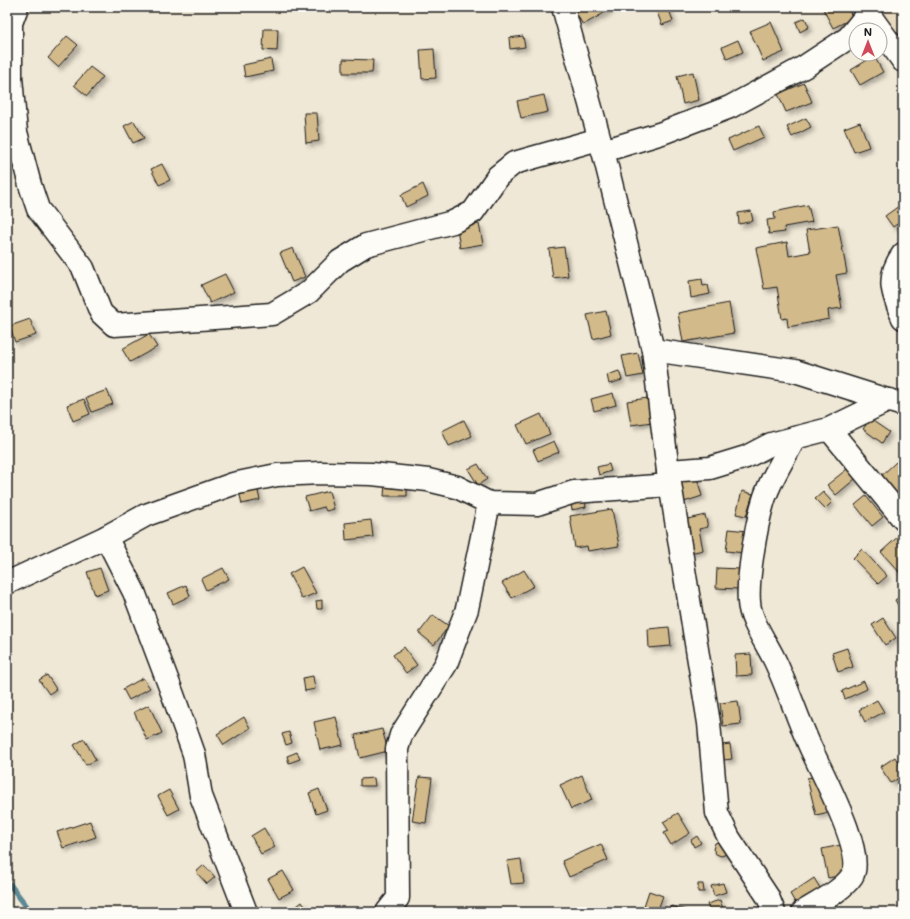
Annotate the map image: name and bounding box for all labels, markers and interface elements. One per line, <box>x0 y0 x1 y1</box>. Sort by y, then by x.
north arrow <box>848 22 888 62</box>
text: N <box>864 24 872 39</box>

